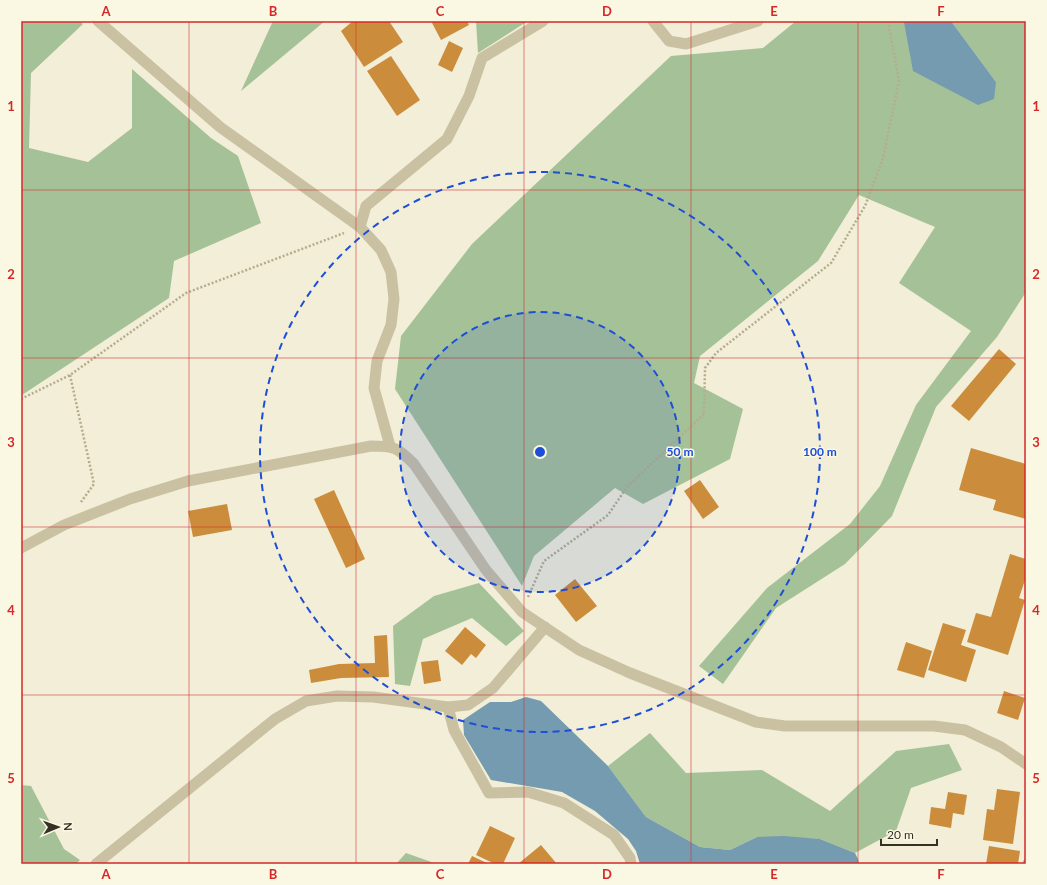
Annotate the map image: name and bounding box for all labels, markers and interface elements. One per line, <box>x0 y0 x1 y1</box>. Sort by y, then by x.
text: A <box>100 3 111 19</box>
text: B <box>269 3 278 19</box>
text: C <box>436 3 445 19</box>
text: D <box>602 3 612 19</box>
text: E <box>770 3 778 19</box>
text: F <box>937 3 945 19</box>
text: 1 <box>7 98 15 114</box>
text: 1 <box>1032 98 1040 114</box>
text: 2 <box>7 266 15 282</box>
text: 2 <box>1032 266 1040 282</box>
text: 3 <box>7 434 15 450</box>
text: 3 <box>1032 434 1040 450</box>
text: 50 m <box>667 444 693 459</box>
text: 100 m <box>803 444 837 459</box>
centre of rings <box>533 445 547 459</box>
text: 4 <box>7 602 15 618</box>
text: 4 <box>1032 602 1040 618</box>
text: 5 <box>7 770 15 786</box>
text: 5 <box>1032 770 1040 786</box>
north arrow <box>38 807 78 847</box>
scale bar <box>881 821 937 847</box>
text: N <box>62 822 75 831</box>
text: 20 m <box>887 827 914 842</box>
text: A <box>100 866 111 882</box>
text: B <box>269 866 278 882</box>
text: C <box>436 866 445 882</box>
text: D <box>602 866 612 882</box>
text: E <box>770 866 778 882</box>
text: F <box>937 866 945 882</box>

